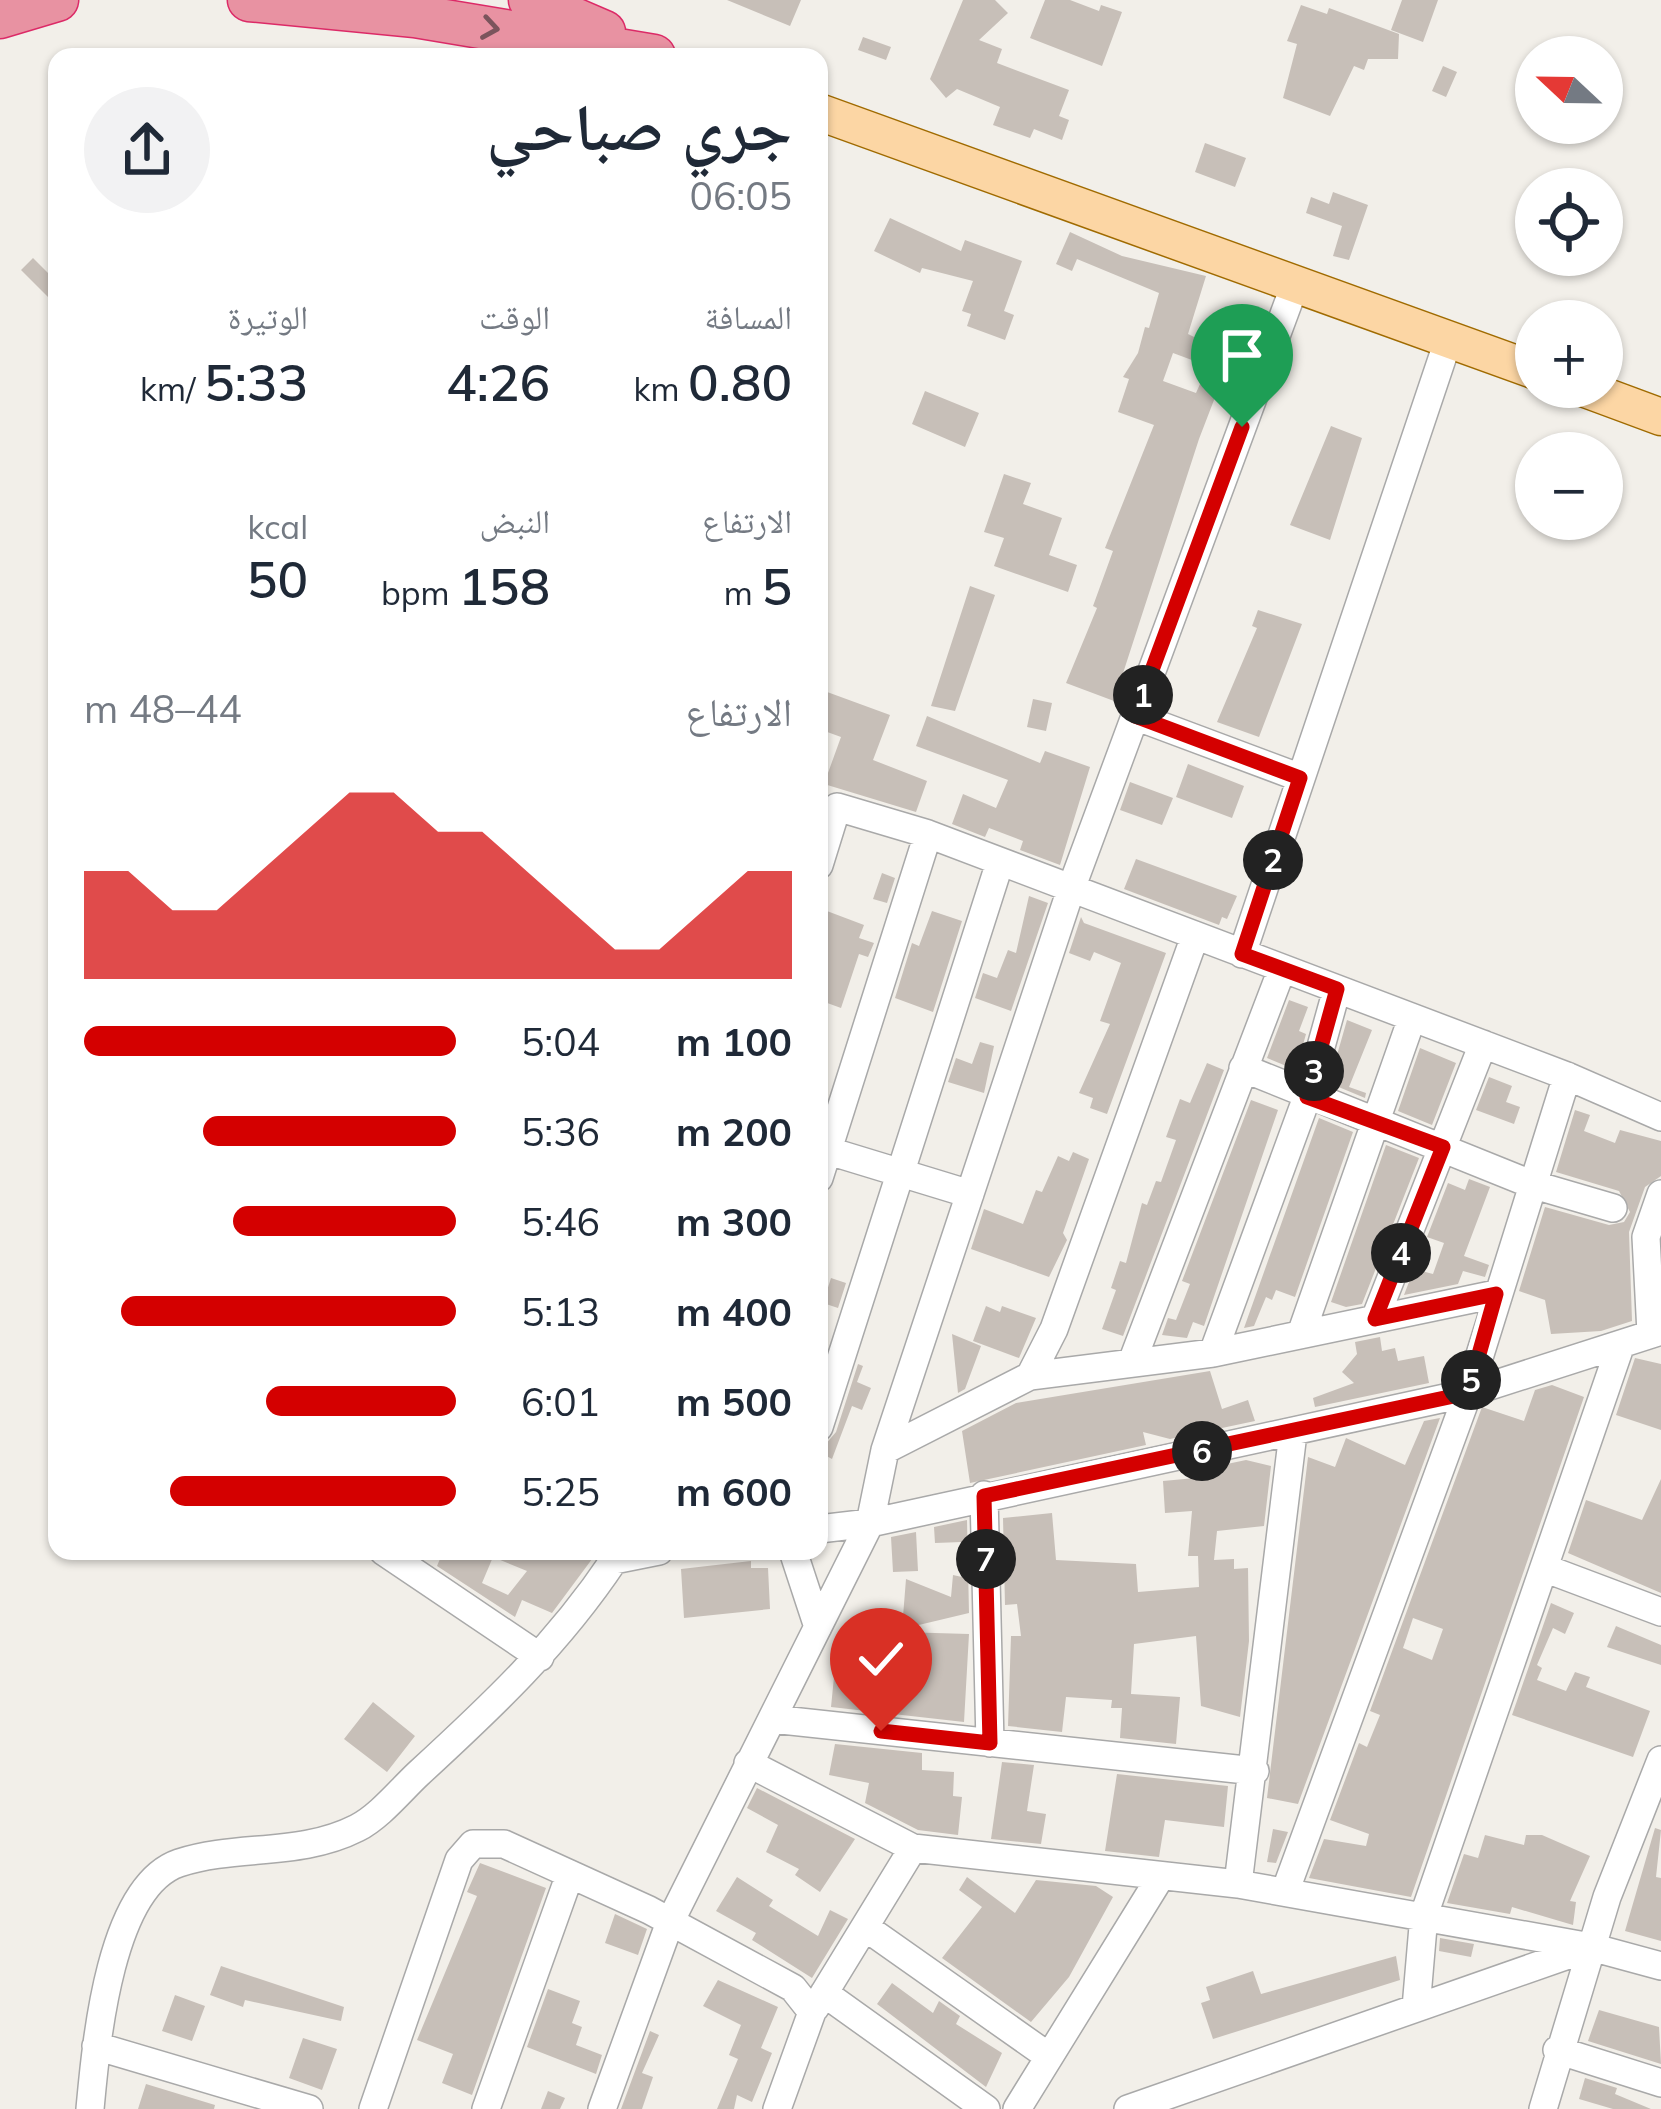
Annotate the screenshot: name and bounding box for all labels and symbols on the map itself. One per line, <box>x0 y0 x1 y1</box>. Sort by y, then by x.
one-way arrow <box>480 14 500 39</box>
north arrow <box>1515 36 1623 144</box>
pin <box>1191 304 1293 427</box>
pin: 1 <box>1113 665 1173 725</box>
pin: 2 <box>1243 830 1303 890</box>
pin: 3 <box>1284 1041 1344 1101</box>
pin: 4 <box>1371 1223 1431 1283</box>
pin: 5 <box>1441 1350 1501 1410</box>
pin: 6 <box>1172 1421 1232 1481</box>
pin: 7 <box>956 1529 1016 1589</box>
pin <box>830 1608 932 1731</box>

